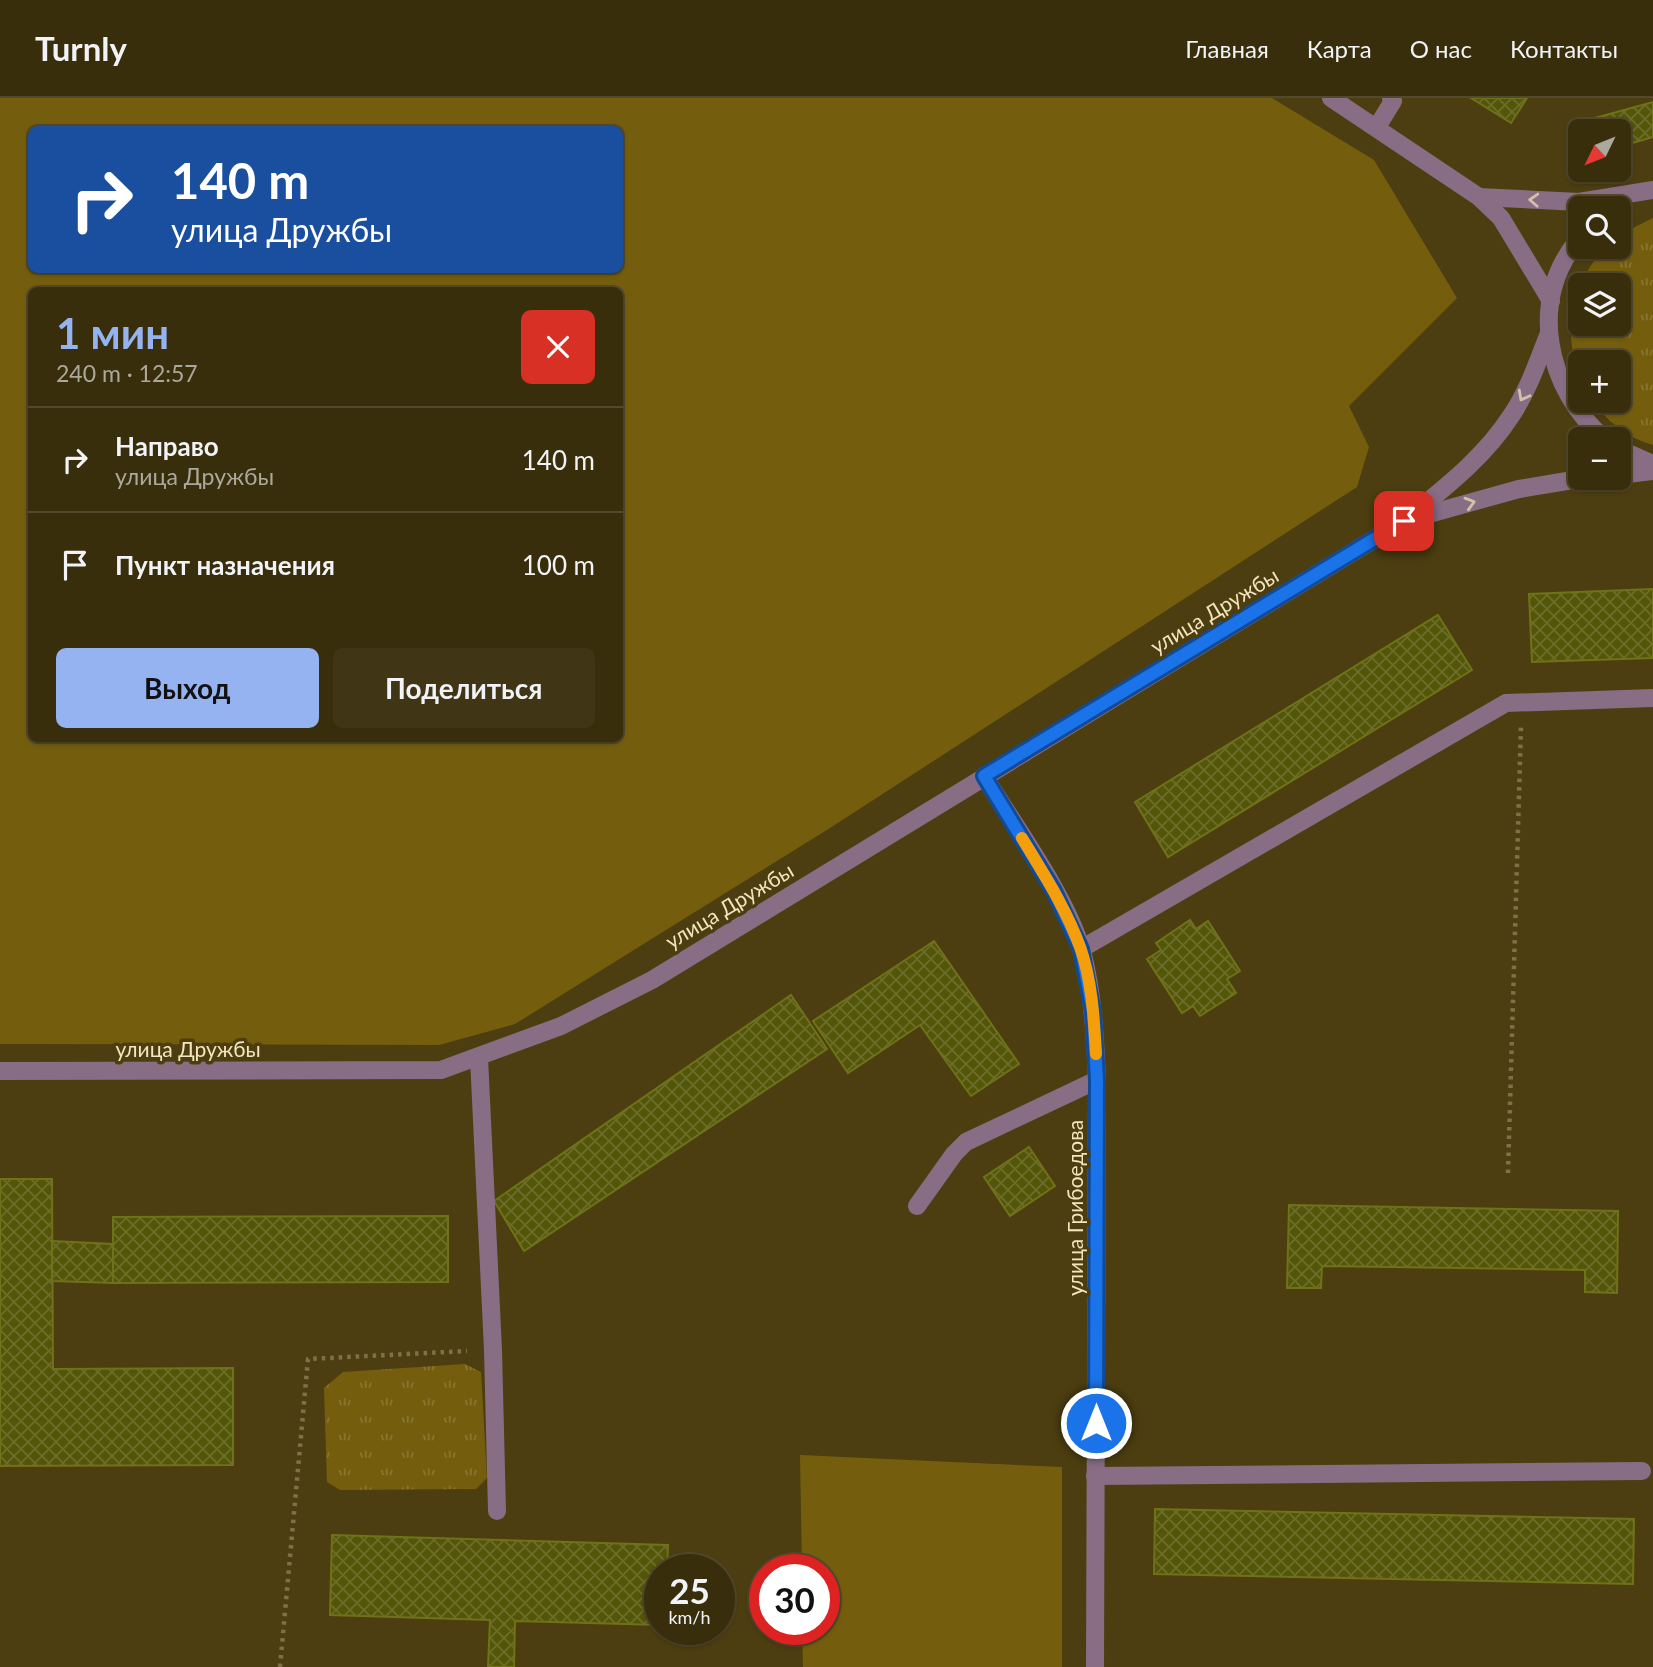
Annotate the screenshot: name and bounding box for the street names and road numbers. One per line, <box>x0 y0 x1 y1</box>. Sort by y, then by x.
street label: улица Дружбы <box>1145 562 1283 658</box>
street label: улица Дружбы <box>660 857 798 953</box>
street label: улица Дружбы <box>115 1036 261 1061</box>
street label: улица Грибоедова <box>1062 1120 1087 1296</box>

